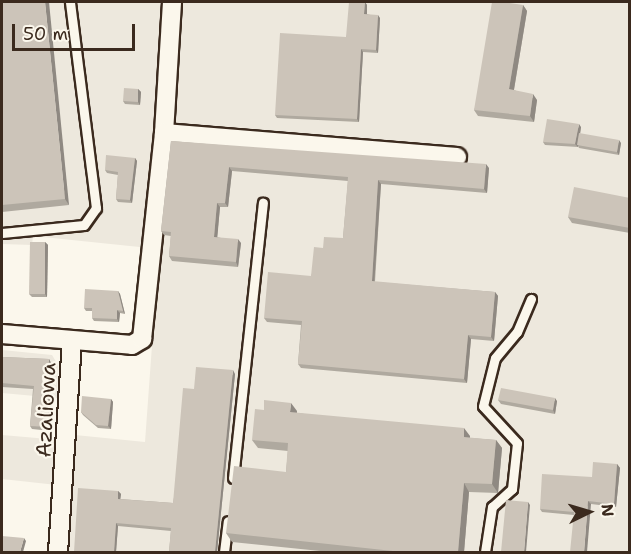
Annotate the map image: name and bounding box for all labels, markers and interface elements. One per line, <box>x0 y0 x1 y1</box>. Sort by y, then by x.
scale bar <box>15 12 138 50</box>
text: 50 m <box>23 22 68 46</box>
street label: Azaliowa <box>31 362 61 458</box>
north arrow <box>559 482 619 542</box>
text: N <box>596 503 618 518</box>

